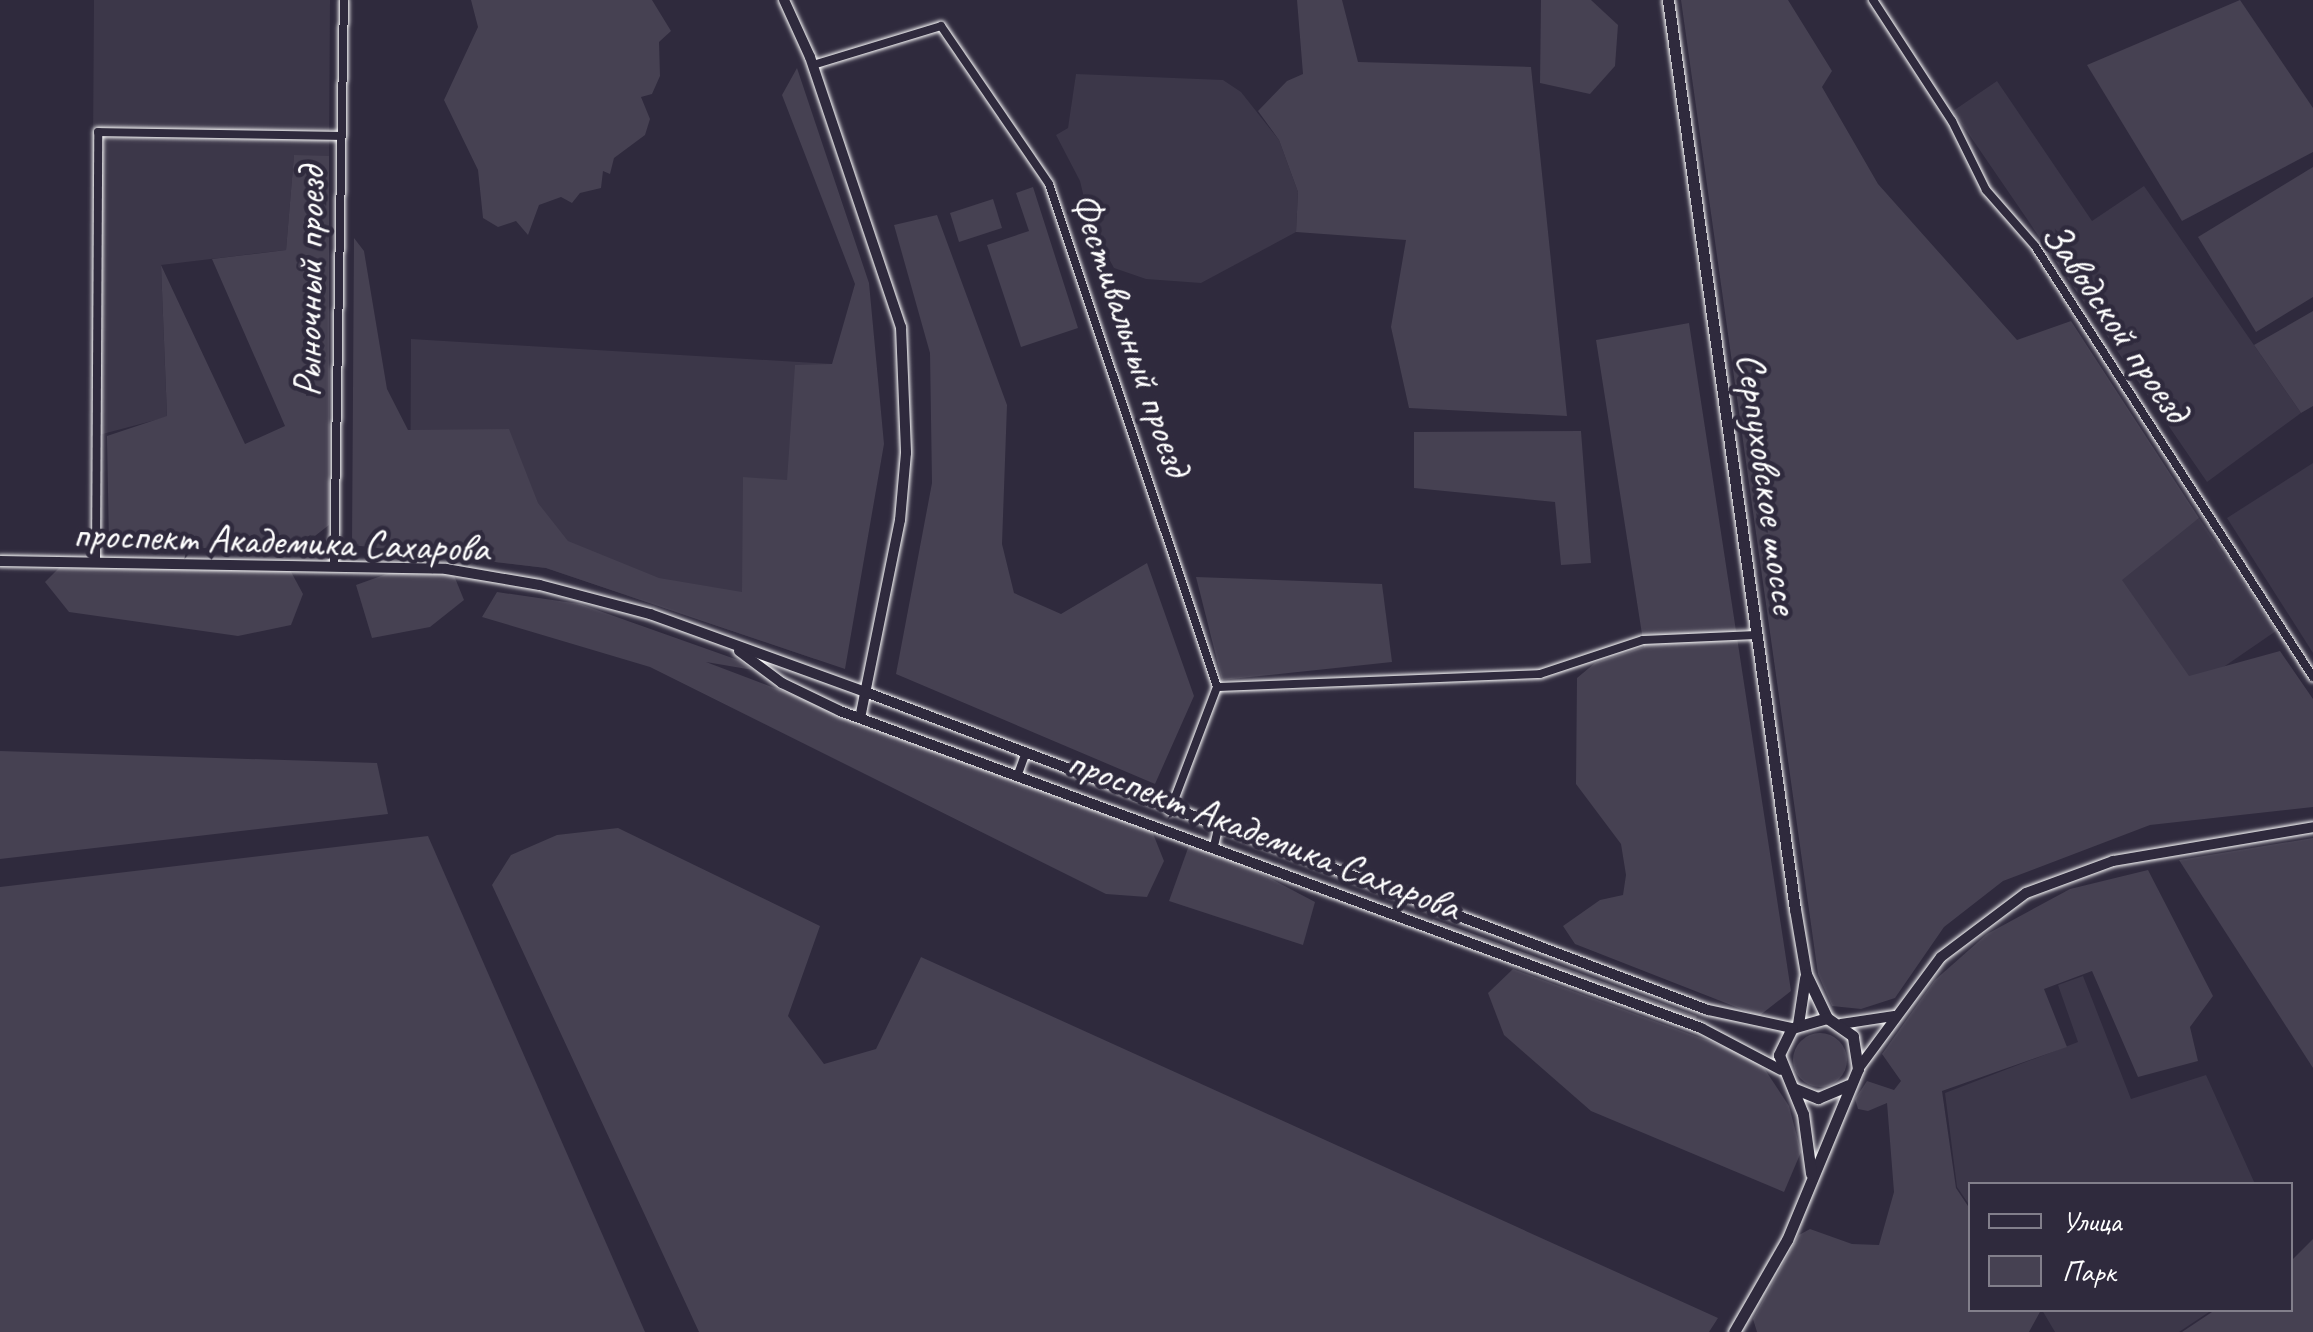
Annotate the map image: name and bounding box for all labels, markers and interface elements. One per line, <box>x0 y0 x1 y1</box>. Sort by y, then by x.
street label: Рыночный проезд <box>283 167 335 397</box>
street label: Фестивальный проезд <box>1060 186 1202 482</box>
street label: Заводской проезд <box>2031 213 2201 431</box>
street label: Серпуховское шоссе <box>1726 350 1810 616</box>
street label: проспект Академика Сахарова <box>73 510 489 572</box>
street label: проспект Академика Сахарова <box>1062 737 1466 931</box>
legend <box>1968 1182 2293 1312</box>
text: Улица <box>2062 1202 2121 1240</box>
text: Парк <box>2062 1252 2116 1290</box>

